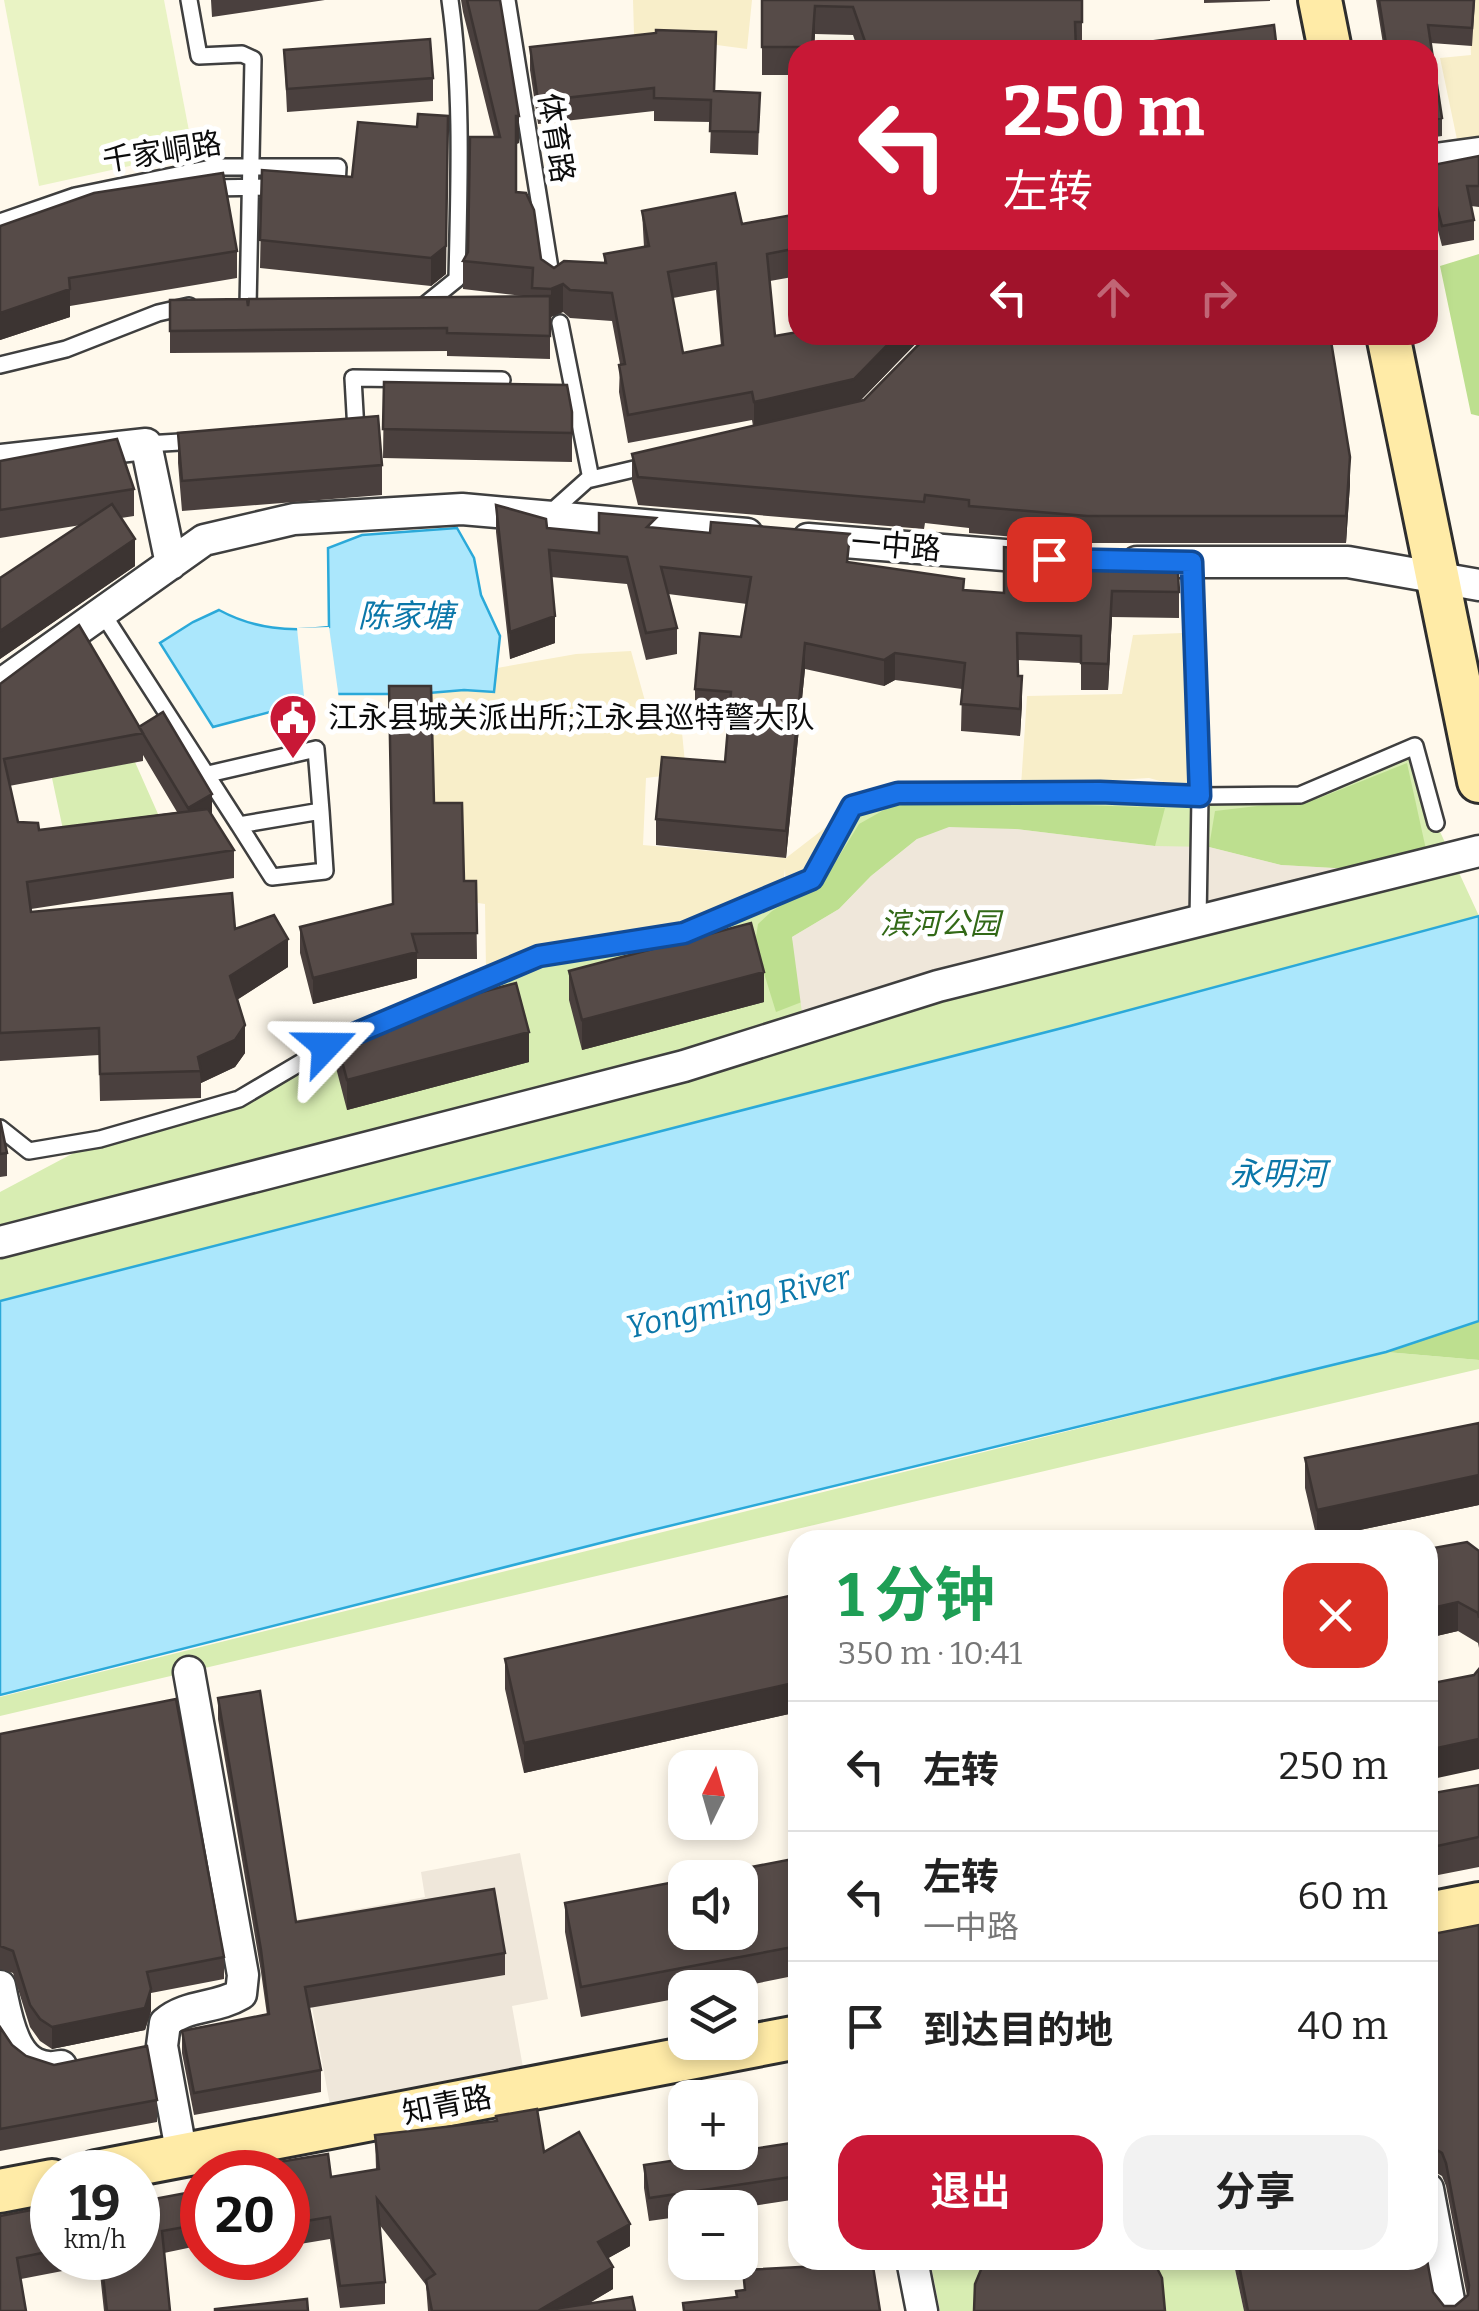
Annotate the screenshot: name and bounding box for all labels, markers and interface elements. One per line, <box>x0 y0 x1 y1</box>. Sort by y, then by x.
text: 250 m <box>1003 70 1205 154</box>
icon: left <box>838 80 968 210</box>
street label: 体育路 <box>531 91 581 185</box>
street label: 千家峒路 <box>100 125 224 179</box>
text: 左转 <box>1003 165 1093 219</box>
icon: left <box>981 270 1036 325</box>
icon: ahead <box>1086 270 1141 325</box>
icon: right <box>1191 270 1246 325</box>
pin <box>1007 517 1092 602</box>
street label: 一中路 <box>850 524 942 568</box>
icon: arrive <box>1022 532 1077 587</box>
water label: 陈家塘 <box>358 597 459 635</box>
public building icon: 江永县城关派出所;江永县巡特警大队 <box>267 692 319 760</box>
place label: 江永县城关派出所;江永县巡特警大队 <box>328 700 815 736</box>
park label: 滨河公园 <box>880 906 1004 942</box>
position arrow <box>274 994 378 1098</box>
water label: 永明河 <box>1230 1155 1332 1193</box>
water label: Yongming River <box>622 1257 855 1346</box>
text: 1 分钟 <box>838 1560 995 1632</box>
button: close <box>1283 1563 1388 1668</box>
text: 350 m · 10:41 <box>838 1634 1022 1672</box>
icon: left <box>838 1739 893 1794</box>
text: 250 m <box>1279 1743 1388 1789</box>
text: 左转 <box>923 1747 999 1793</box>
north arrow <box>668 1750 758 1840</box>
map controls <box>668 1750 758 2280</box>
text: 左转 <box>923 1854 999 1900</box>
button: sound <box>668 1860 758 1950</box>
icon: left <box>838 1869 893 1924</box>
text: 60 m <box>1297 1873 1388 1919</box>
text: 一中路 <box>923 1908 1019 1946</box>
button: layers <box>668 1970 758 2060</box>
icon: arrive <box>838 1999 893 2054</box>
text: 40 m <box>1298 2003 1388 2049</box>
text: 到达目的地 <box>923 2007 1113 2053</box>
street label: 知青路 <box>399 2079 495 2131</box>
button: + <box>668 2080 758 2170</box>
button: 退出 <box>838 2135 1103 2250</box>
button: 分享 <box>1123 2135 1388 2250</box>
speed limit sign: 20 <box>180 2150 310 2280</box>
text: 19 <box>69 2173 121 2233</box>
button: − <box>668 2190 758 2280</box>
text: km/h <box>64 2225 126 2255</box>

